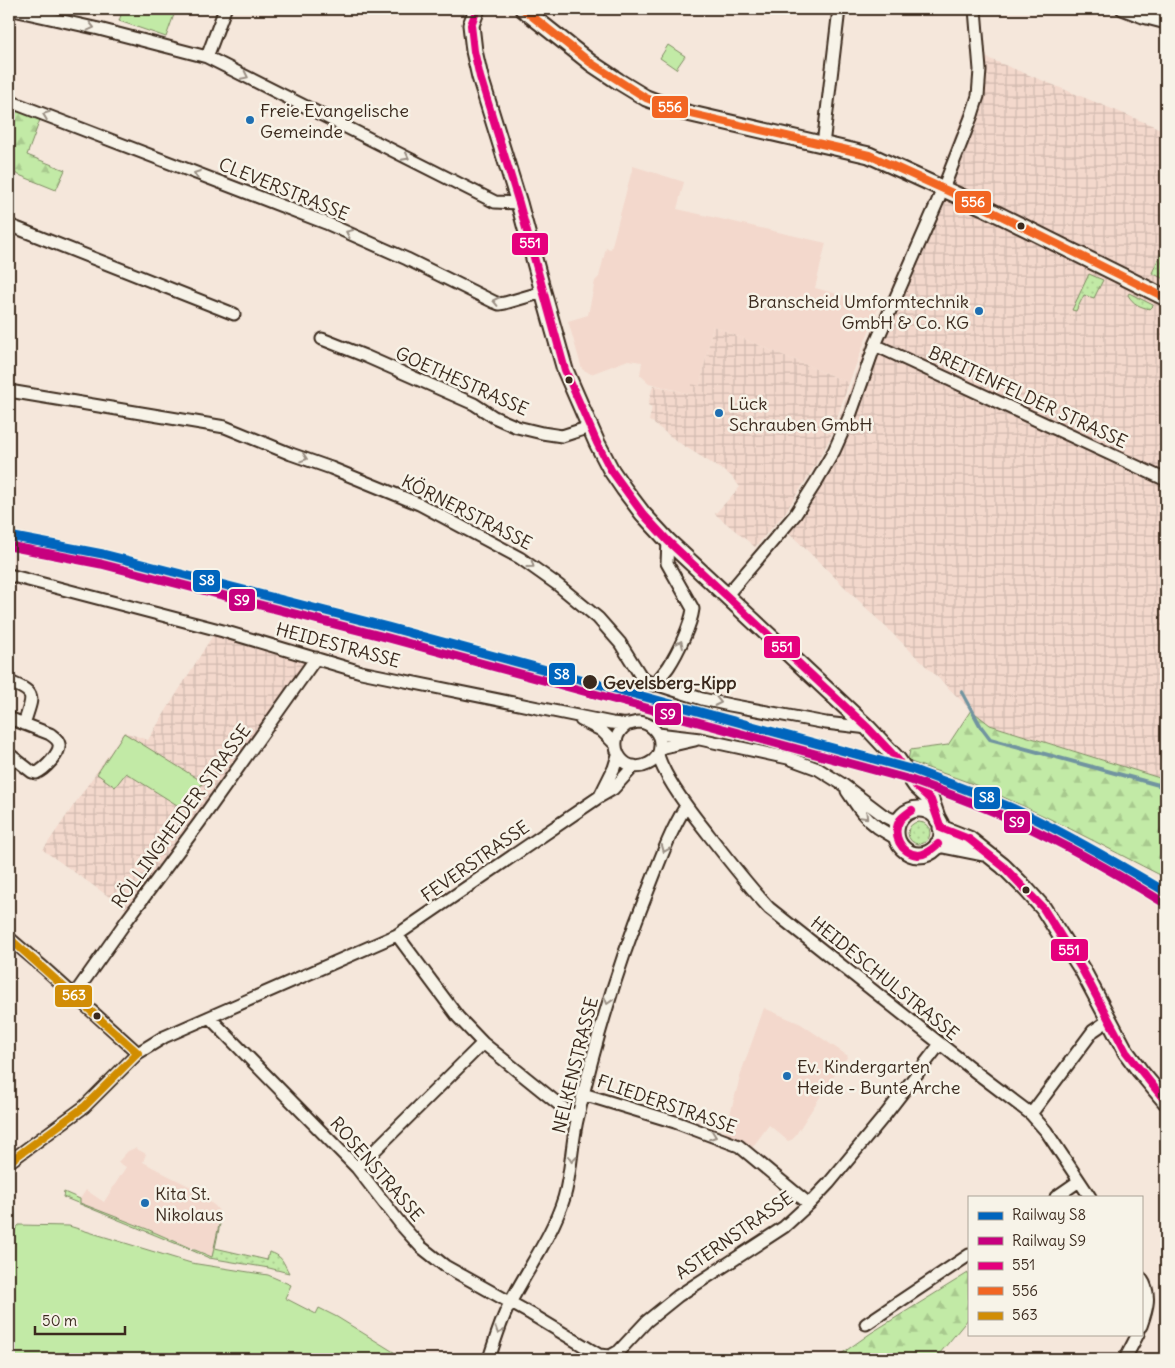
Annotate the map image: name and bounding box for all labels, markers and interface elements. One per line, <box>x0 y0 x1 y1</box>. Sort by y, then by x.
one-way arrow <box>86 21 95 32</box>
one-way arrow <box>240 70 249 80</box>
line badge: 556 <box>651 95 689 119</box>
text: 556 <box>658 98 682 116</box>
place label: Freie Evangelische Gemeinde <box>260 99 409 143</box>
one-way arrow <box>42 111 51 121</box>
marker: Freie Evangelische Gemeinde <box>244 114 256 126</box>
one-way arrow <box>400 151 409 161</box>
street label: CLEVERSTRASSE <box>215 152 353 226</box>
one-way arrow <box>194 169 202 179</box>
line badge: 556 <box>954 190 992 214</box>
text: 556 <box>961 193 985 211</box>
unlabelled marker <box>1016 221 1026 231</box>
one-way arrow <box>345 229 354 240</box>
line badge: 551 <box>511 232 549 256</box>
text: 551 <box>519 234 541 252</box>
place label: Branscheid Umformtechnik GmbH & Co. KG <box>748 290 969 334</box>
one-way arrow <box>491 296 500 307</box>
marker: Branscheid Umformtechnik GmbH & Co. KG <box>973 305 985 317</box>
street label: GOETHESTRASSE <box>392 341 532 421</box>
street label: BREITENFELDER STRASSE <box>925 341 1131 453</box>
unlabelled marker <box>564 375 574 385</box>
place label: Lück Schrauben GmbH <box>729 392 872 436</box>
marker: Lück Schrauben GmbH <box>713 407 725 419</box>
one-way arrow <box>299 452 307 462</box>
street label: KÖRNERSTRASSE <box>398 469 536 555</box>
one-way arrow <box>525 559 535 568</box>
line badge: S8 <box>192 569 221 593</box>
text: S8 <box>199 571 215 589</box>
line badge: S9 <box>228 588 256 612</box>
text: S9 <box>234 591 250 609</box>
street label: HEIDESTRASSE <box>273 617 403 673</box>
line badge: 551 <box>763 635 801 659</box>
text: 551 <box>771 638 793 656</box>
one-way arrow <box>674 640 684 649</box>
line badge: S8 <box>548 662 576 686</box>
text: S8 <box>554 665 570 683</box>
place label: Gevelsberg-Kipp <box>603 671 736 694</box>
marker: Gevelsberg-Kipp <box>581 673 599 691</box>
one-way arrow <box>713 697 722 707</box>
line badge: S9 <box>654 702 682 726</box>
text: S9 <box>660 705 676 723</box>
street label: RÖLLINGHEIDER STRASSE <box>107 720 255 912</box>
line badge: S8 <box>973 786 1001 810</box>
text: S8 <box>979 788 995 806</box>
one-way arrow <box>859 810 868 819</box>
line badge: S9 <box>1003 810 1031 834</box>
text: S9 <box>1009 813 1025 831</box>
street label: FEVERSTRASSE <box>416 815 534 907</box>
one-way arrow <box>660 844 671 853</box>
unlabelled marker <box>1021 885 1031 895</box>
street label: HEIDESCHULSTRASSE <box>806 911 964 1045</box>
line badge: 551 <box>1050 938 1089 962</box>
text: 551 <box>1058 941 1080 959</box>
line badge: 563 <box>54 984 93 1008</box>
text: 563 <box>62 986 86 1004</box>
street label: NELKENSTRASSE <box>547 994 603 1136</box>
one-way arrow <box>604 997 614 1005</box>
unlabelled marker <box>92 1011 102 1021</box>
place label: Ev. Kindergarten Heide - Bunte Arche <box>797 1055 960 1099</box>
street label: FLIEDERSTRASSE <box>594 1069 740 1139</box>
marker: Ev. Kindergarten Heide - Bunte Arche <box>781 1070 793 1082</box>
street label: ROSENSTRASSE <box>325 1112 429 1226</box>
one-way arrow <box>708 1130 716 1140</box>
one-way arrow <box>567 1156 578 1164</box>
place label: Kita St. Nikolaus <box>155 1182 223 1226</box>
street label: ASTERNSTRASSE <box>671 1186 797 1284</box>
legend <box>968 1196 1142 1336</box>
marker: Kita St. Nikolaus <box>139 1197 151 1209</box>
text: Railway S8 <box>1012 1205 1086 1224</box>
text: Railway S9 <box>1012 1231 1086 1250</box>
text: 551 <box>1012 1255 1035 1274</box>
text: 556 <box>1012 1281 1038 1300</box>
scale bar <box>35 1303 125 1335</box>
text: 563 <box>1012 1305 1038 1324</box>
text: 50 m <box>42 1311 77 1330</box>
one-way arrow <box>495 1326 505 1334</box>

